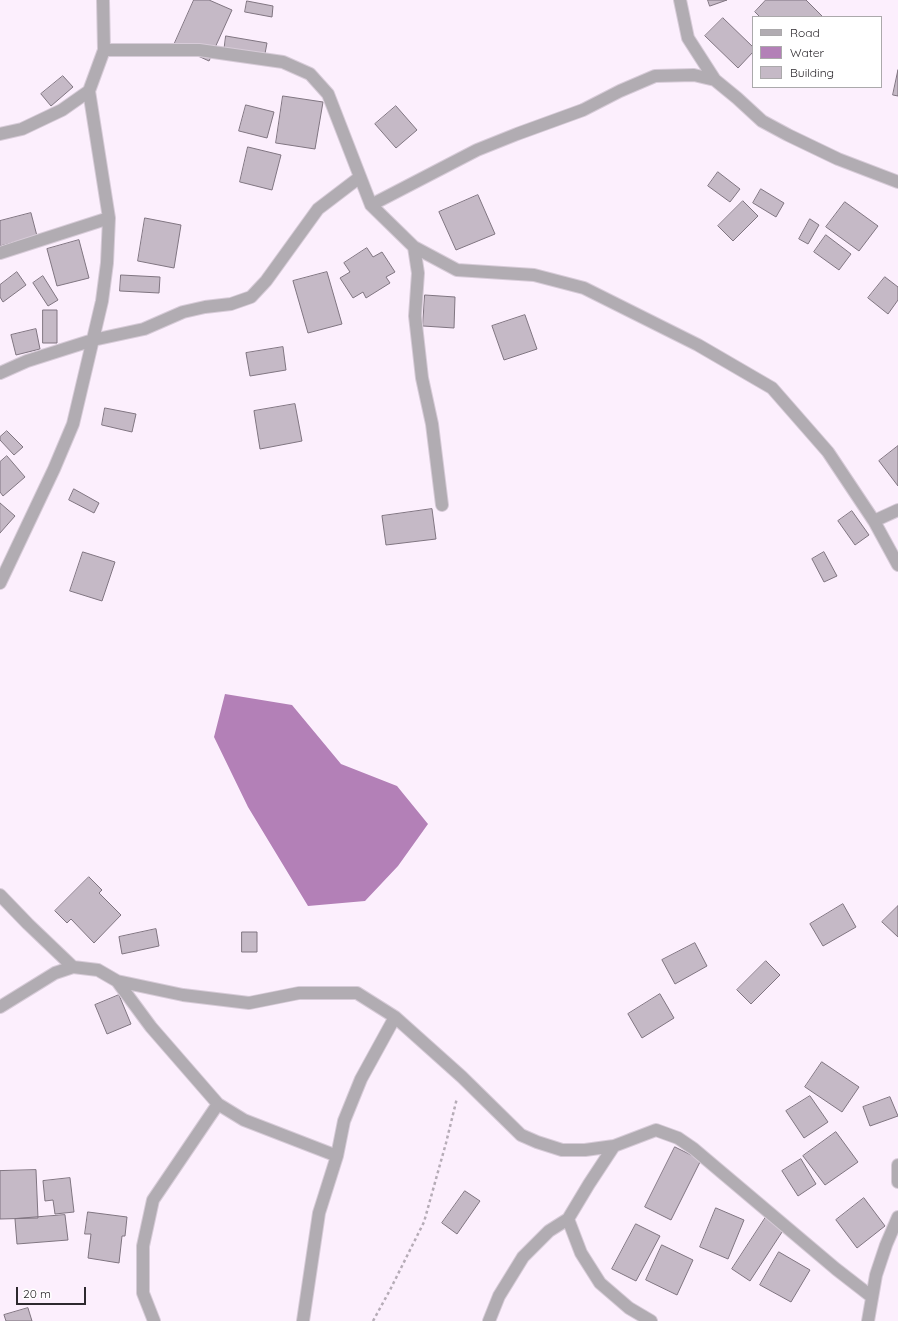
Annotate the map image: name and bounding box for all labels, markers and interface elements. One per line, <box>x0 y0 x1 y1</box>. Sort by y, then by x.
legend <box>752 16 882 88</box>
text: Road <box>790 25 820 40</box>
text: Water <box>790 45 824 60</box>
text: Building <box>790 65 834 80</box>
scale bar <box>18 1279 88 1305</box>
text: 20 m <box>23 1286 51 1301</box>

